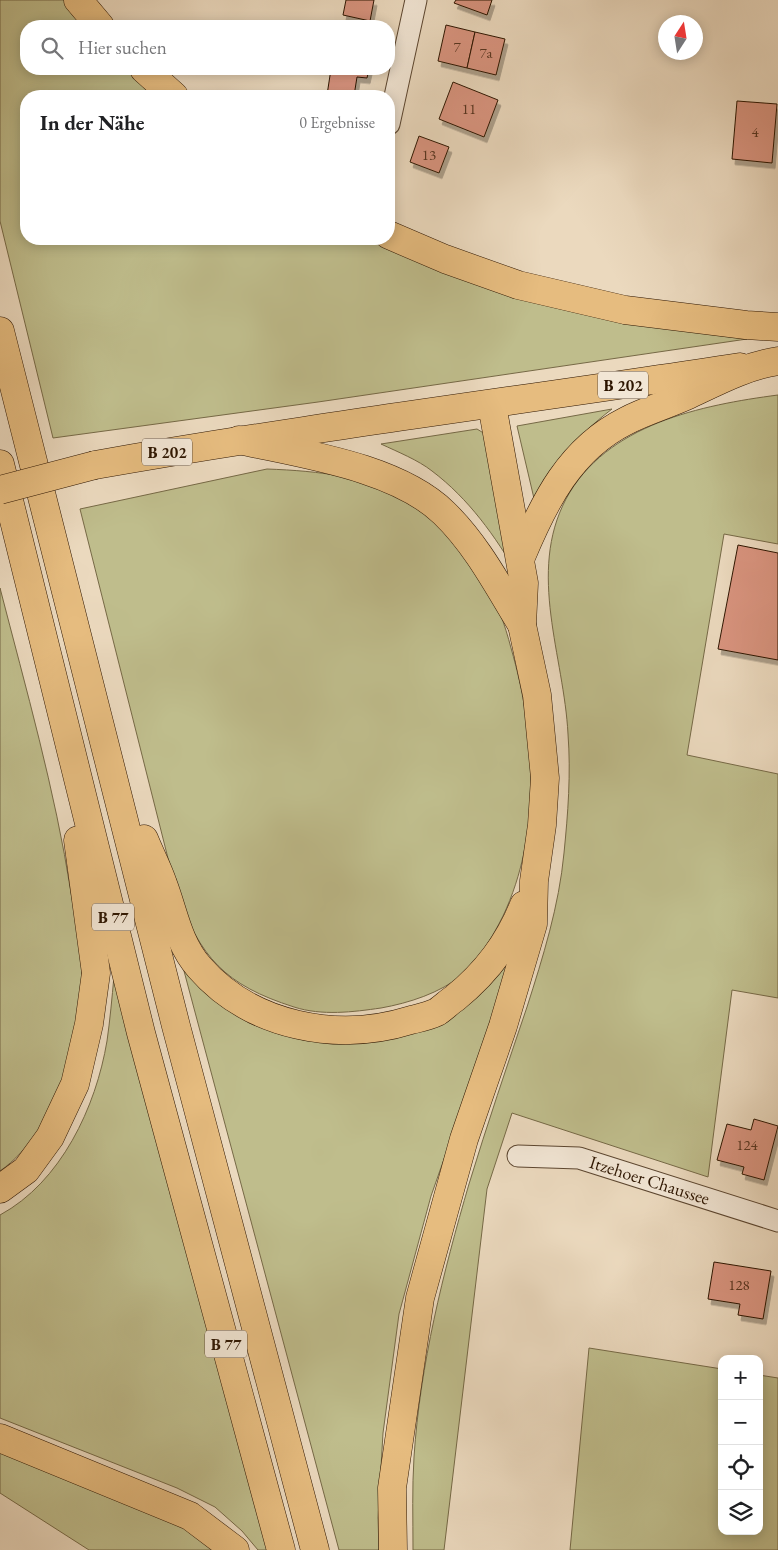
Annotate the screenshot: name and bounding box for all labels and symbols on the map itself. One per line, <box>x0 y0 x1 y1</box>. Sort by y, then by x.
north arrow <box>658 15 703 60</box>
house number: 7 <box>453 37 461 56</box>
house number: 7a <box>479 43 493 62</box>
house number: 11 <box>462 99 476 118</box>
house number: 4 <box>751 122 759 141</box>
house number: 13 <box>422 145 436 164</box>
road number: B 202 <box>598 372 648 398</box>
road number: B 202 <box>142 438 192 466</box>
road number: B 77 <box>92 904 134 930</box>
house number: 124 <box>736 1135 759 1154</box>
street label: Itzehoer Chaussee <box>587 1150 713 1210</box>
house number: 128 <box>728 1275 750 1294</box>
road number: B 77 <box>205 1330 247 1358</box>

